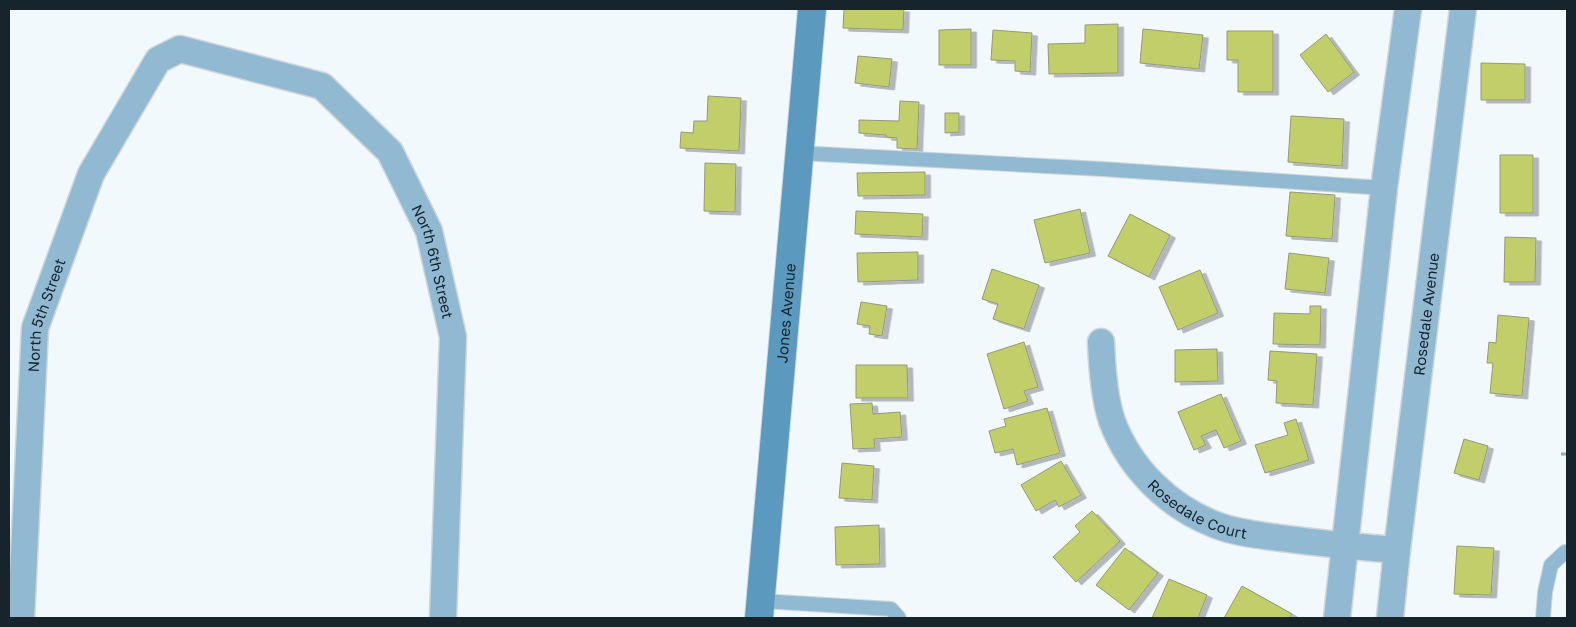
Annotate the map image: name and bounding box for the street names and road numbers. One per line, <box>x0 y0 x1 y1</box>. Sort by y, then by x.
street label: North 6th Street <box>408 201 458 320</box>
street label: Rosedale Avenue <box>1409 251 1442 377</box>
street label: North 5th Street <box>24 256 69 373</box>
street label: Jones Avenue <box>772 262 799 364</box>
street label: Rosedale Court <box>1144 475 1249 542</box>

